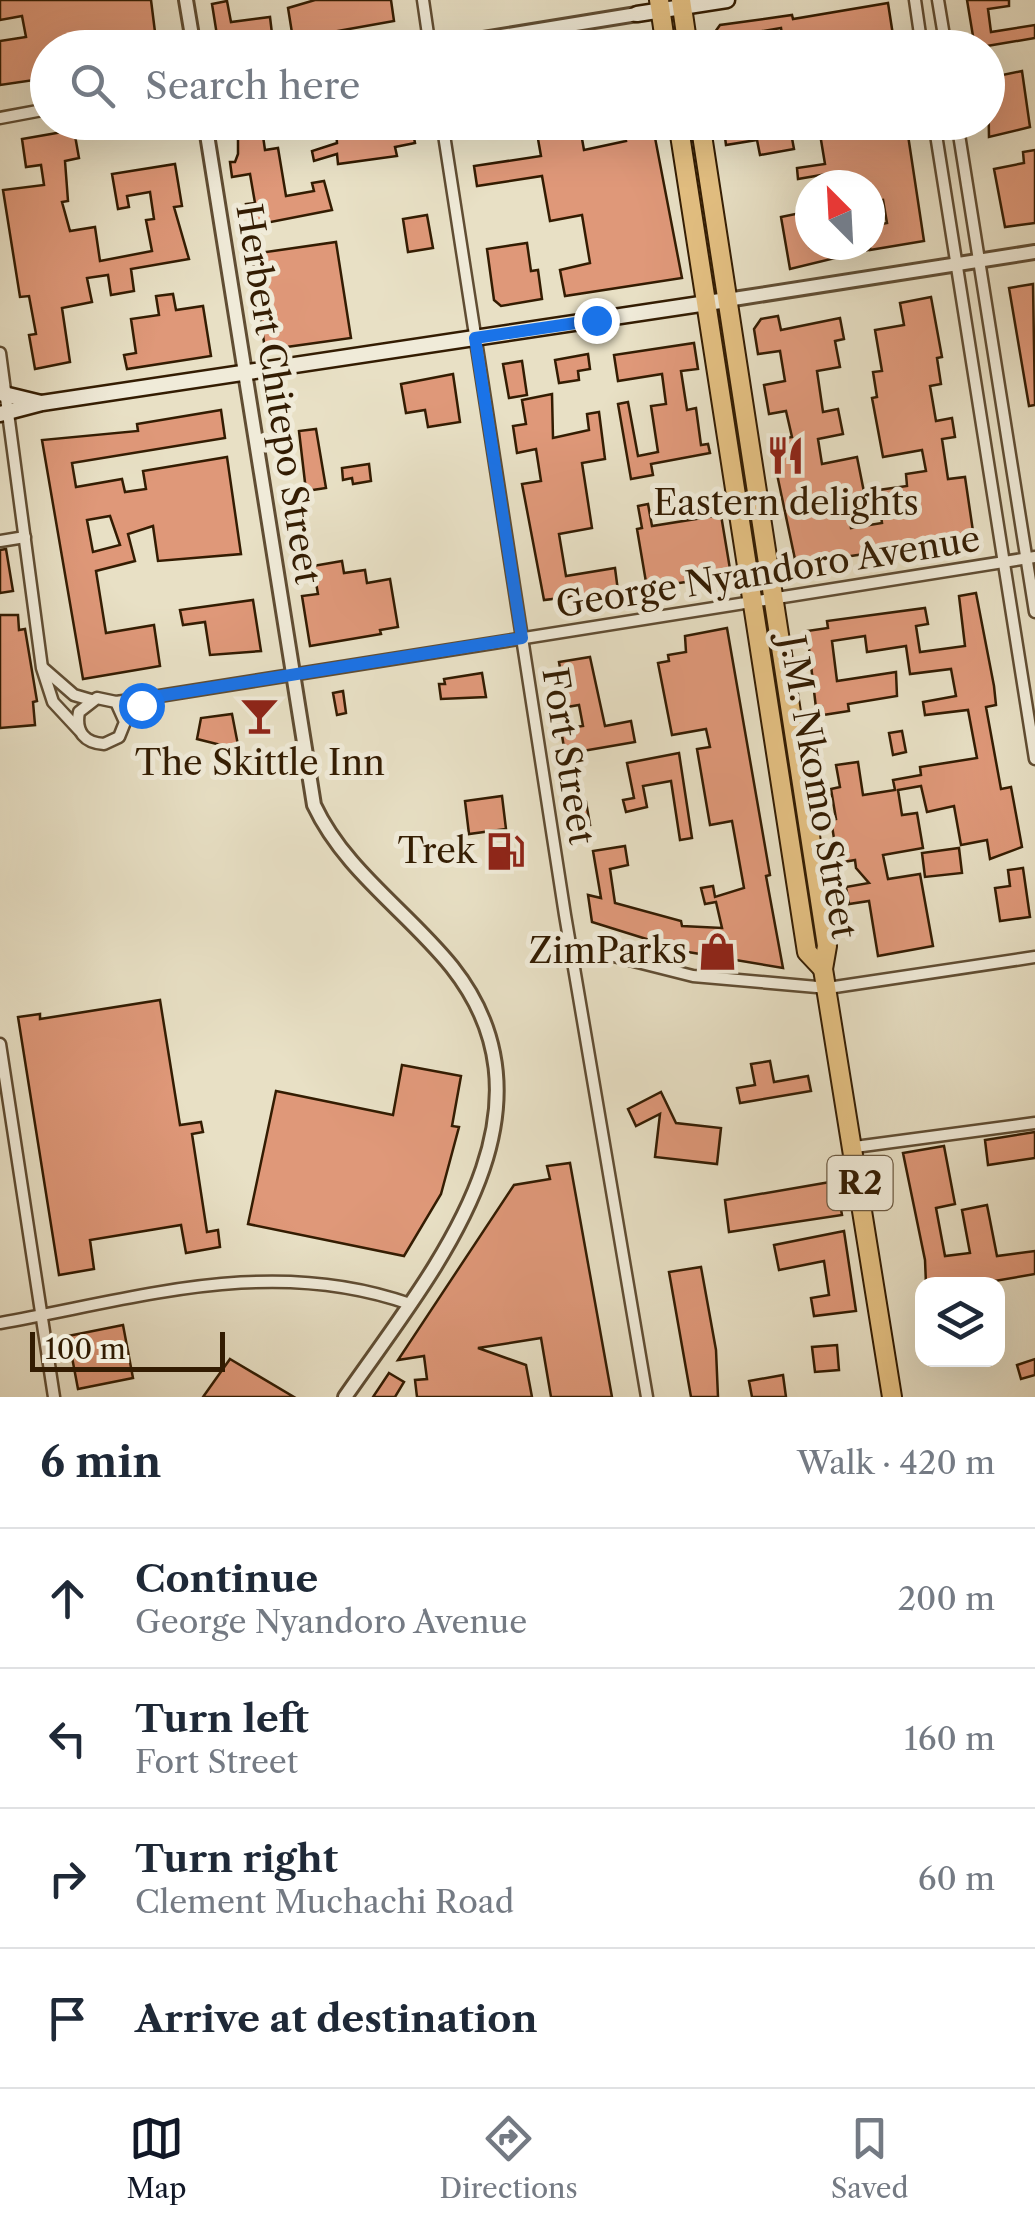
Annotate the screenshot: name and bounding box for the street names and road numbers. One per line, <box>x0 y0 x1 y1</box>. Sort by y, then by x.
street label: Herbert Chitepo Street <box>227 201 330 587</box>
street label: George Nyandoro Avenue <box>553 517 983 626</box>
street label: J.M. Nkomo Street <box>770 627 866 942</box>
street label: Fort Street <box>533 664 604 848</box>
road number: R2 <box>828 1156 892 1210</box>

